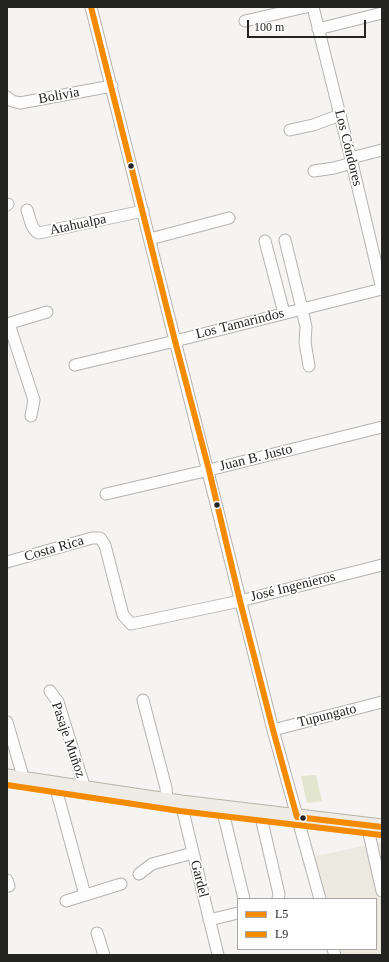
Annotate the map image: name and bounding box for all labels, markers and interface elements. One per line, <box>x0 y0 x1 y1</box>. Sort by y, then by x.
scale bar <box>249 12 368 38</box>
text: 100 m <box>254 20 284 34</box>
street label: Bolivia <box>37 84 81 108</box>
street label: Los Cóndores <box>330 108 366 188</box>
unlabelled marker <box>126 161 136 171</box>
street label: Atahualpa <box>48 211 108 239</box>
street label: Los Tamarindos <box>194 305 286 343</box>
street label: Juan B. Justo <box>218 441 294 475</box>
unlabelled marker <box>212 500 222 510</box>
street label: Costa Rica <box>22 533 86 565</box>
street label: José Ingenieros <box>249 568 337 606</box>
street label: Pasaje Muñoz <box>47 700 89 780</box>
street label: Tupungato <box>296 701 358 731</box>
unlabelled marker <box>298 813 308 823</box>
street label: Gardel <box>186 858 212 900</box>
legend <box>237 898 377 950</box>
text: L5 <box>275 907 288 921</box>
text: L9 <box>275 927 288 941</box>

